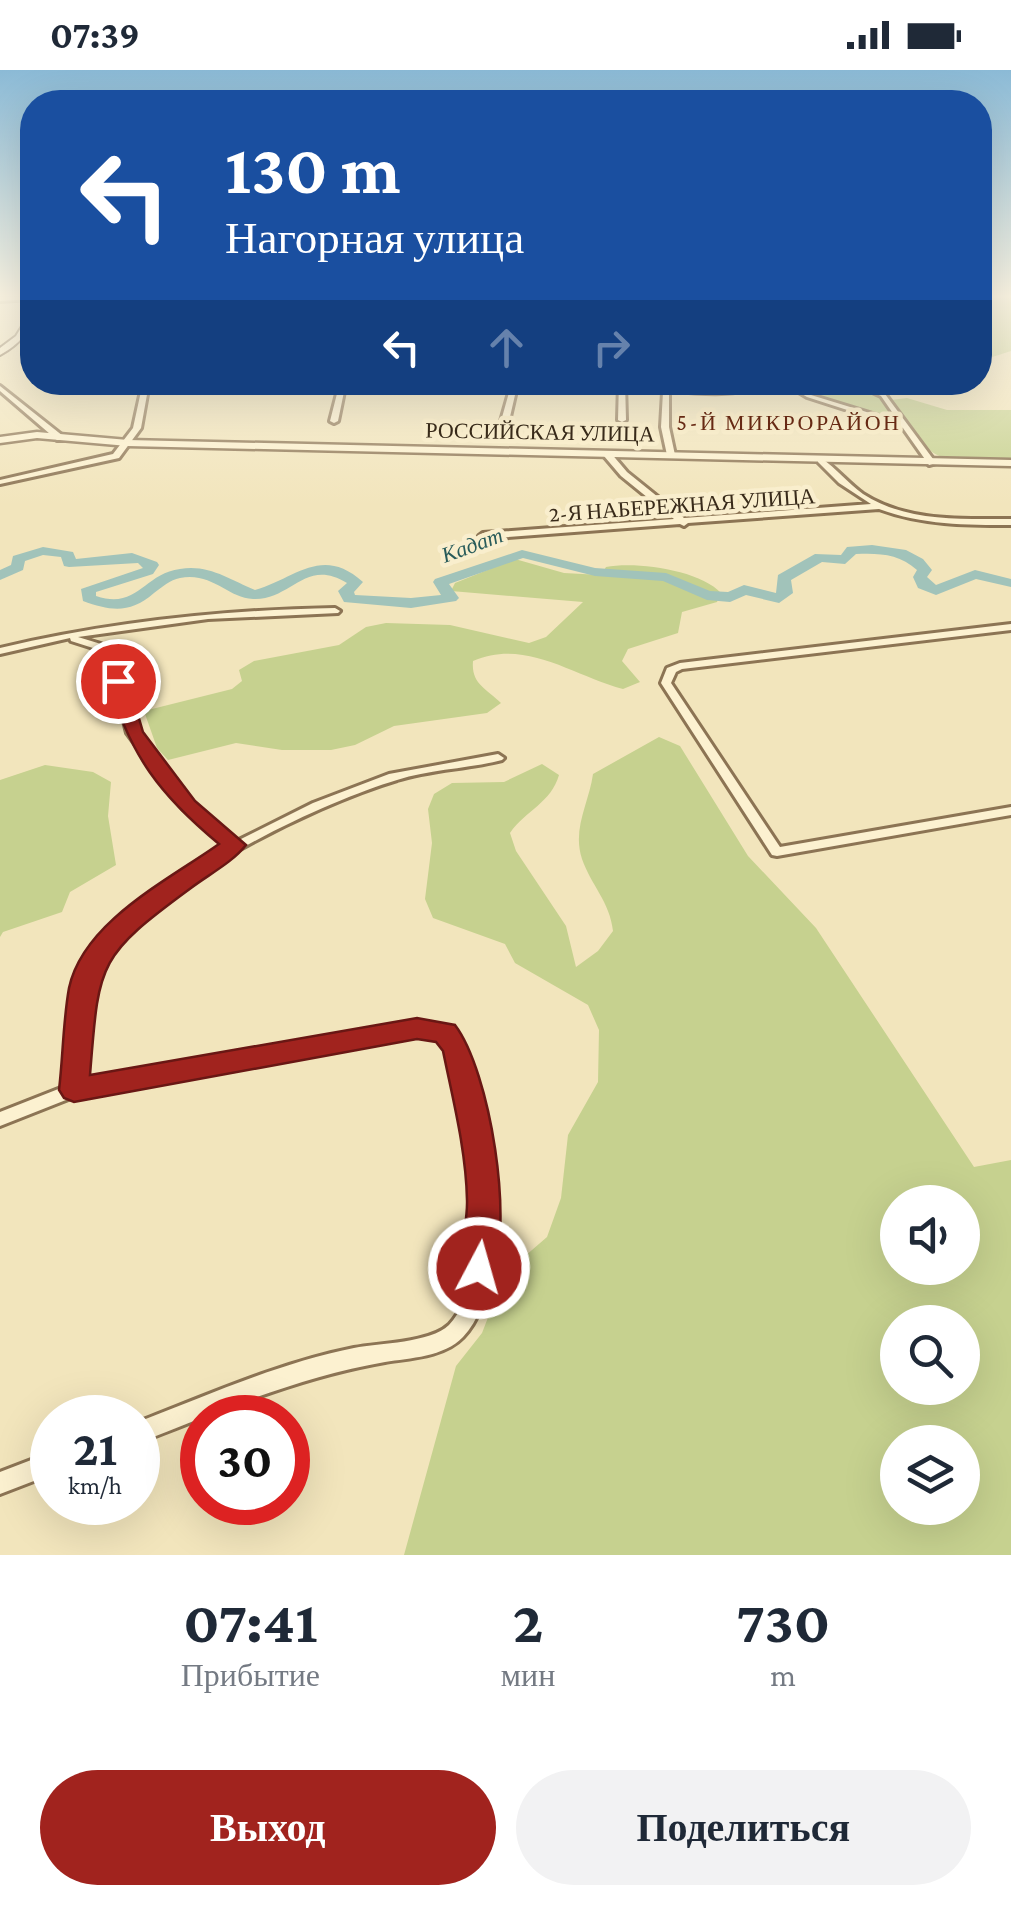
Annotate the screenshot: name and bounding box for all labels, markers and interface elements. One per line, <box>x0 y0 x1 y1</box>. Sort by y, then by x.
text: 07:39 <box>50 14 140 56</box>
icon: left <box>60 130 190 260</box>
text: 130 m <box>225 130 401 208</box>
text: Нагорная улица <box>225 213 524 263</box>
icon: left <box>374 320 429 375</box>
icon: ahead <box>479 320 534 375</box>
icon: right <box>584 320 639 375</box>
district label: 5-Й МИКРОРАЙОН <box>677 410 901 435</box>
street label: РОССИЙСКАЯ УЛИЦА <box>425 417 655 447</box>
street label: 2-Я НАБЕРЕЖНАЯ УЛИЦА <box>548 483 816 527</box>
water label: Кадат <box>437 522 506 568</box>
pin <box>76 639 161 724</box>
icon: arrive <box>91 654 146 709</box>
map controls <box>880 1185 980 1525</box>
button: sound <box>880 1185 980 1285</box>
position arrow <box>427 1216 531 1320</box>
button: search <box>880 1305 980 1405</box>
speed limit sign: 30 <box>180 1395 310 1525</box>
text: 21 <box>73 1420 117 1476</box>
button: layers <box>880 1425 980 1525</box>
text: km/h <box>68 1472 122 1499</box>
text: 07:41 <box>183 1588 318 1655</box>
text: 2 <box>513 1588 543 1655</box>
text: 730 <box>736 1588 830 1655</box>
text: Прибытие <box>181 1657 320 1693</box>
text: мин <box>501 1657 555 1693</box>
text: m <box>770 1657 796 1693</box>
button: Выход <box>40 1770 496 1885</box>
button: Поделиться <box>516 1770 971 1885</box>

